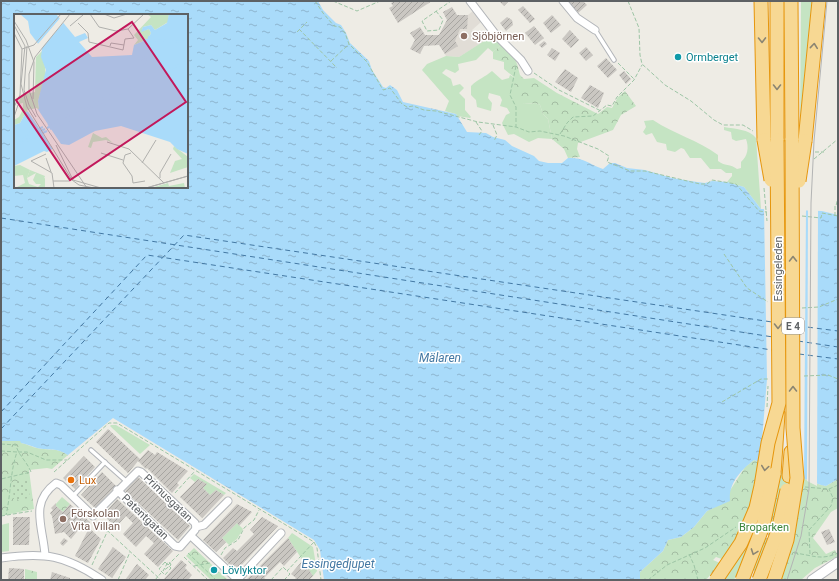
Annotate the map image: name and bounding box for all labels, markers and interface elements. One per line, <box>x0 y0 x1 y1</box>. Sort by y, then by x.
inset map <box>14 14 188 188</box>
place label: Sjöbjörnen <box>472 30 524 43</box>
marker: Sjöbjörnen <box>459 31 469 41</box>
one-way arrow <box>758 37 766 43</box>
one-way arrow <box>810 43 819 49</box>
place label: Ormberget <box>686 51 739 64</box>
marker: Ormberget <box>673 52 683 62</box>
one-way arrow <box>773 84 781 90</box>
street label: Essingeleden <box>772 237 785 302</box>
one-way arrow <box>789 256 797 262</box>
road number: E 4 <box>782 318 804 334</box>
one-way arrow <box>774 323 782 329</box>
water label: Mälaren <box>419 351 461 365</box>
one-way arrow <box>789 386 797 392</box>
one-way arrow <box>761 465 770 471</box>
street label: Primusgatan <box>141 472 195 524</box>
place label: Lux <box>79 474 97 487</box>
marker: Lux <box>66 475 76 485</box>
street label: Patentgatan <box>119 492 171 542</box>
place label: Förskolan Vita Villan <box>71 507 120 533</box>
marker: Förskolan Vita Villan <box>58 514 68 524</box>
park label: Broparken <box>739 521 789 534</box>
one-way arrow <box>750 549 759 556</box>
water label: Essingedjupet <box>302 557 375 571</box>
place label: Lövlyktor <box>222 564 267 577</box>
marker: Lövlyktor <box>209 565 219 575</box>

